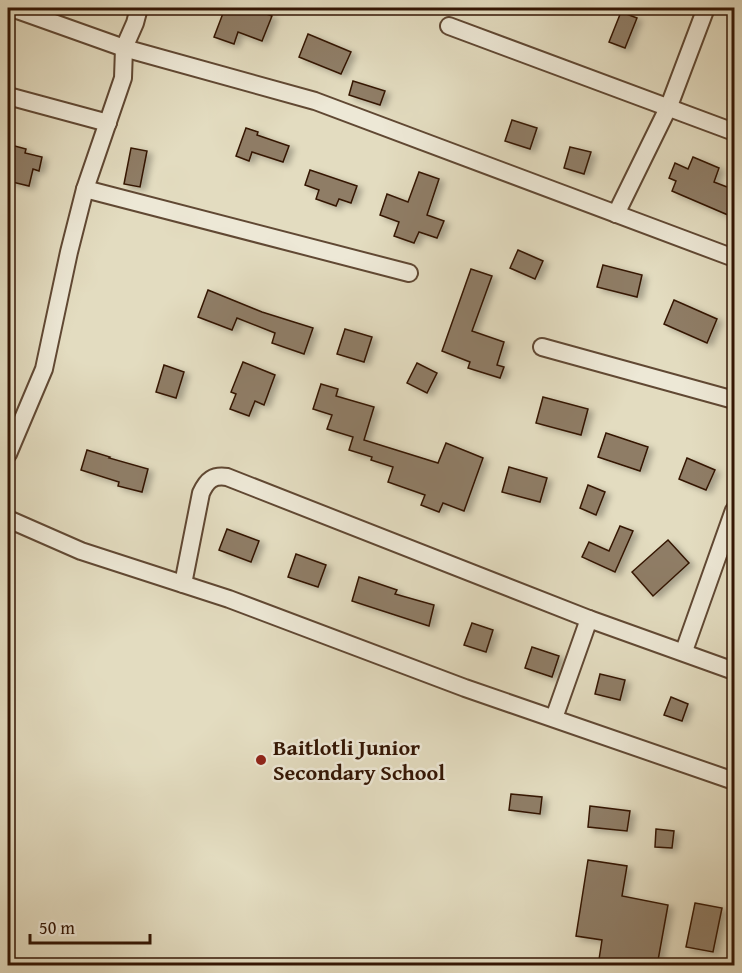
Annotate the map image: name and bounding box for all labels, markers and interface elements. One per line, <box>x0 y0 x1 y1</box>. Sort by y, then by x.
place label: Baitlotli Junior Secondary School <box>273 731 445 788</box>
marker: Baitlotli Junior Secondary School <box>254 753 268 767</box>
scale bar <box>30 907 150 945</box>
text: 50 m <box>39 914 75 941</box>

